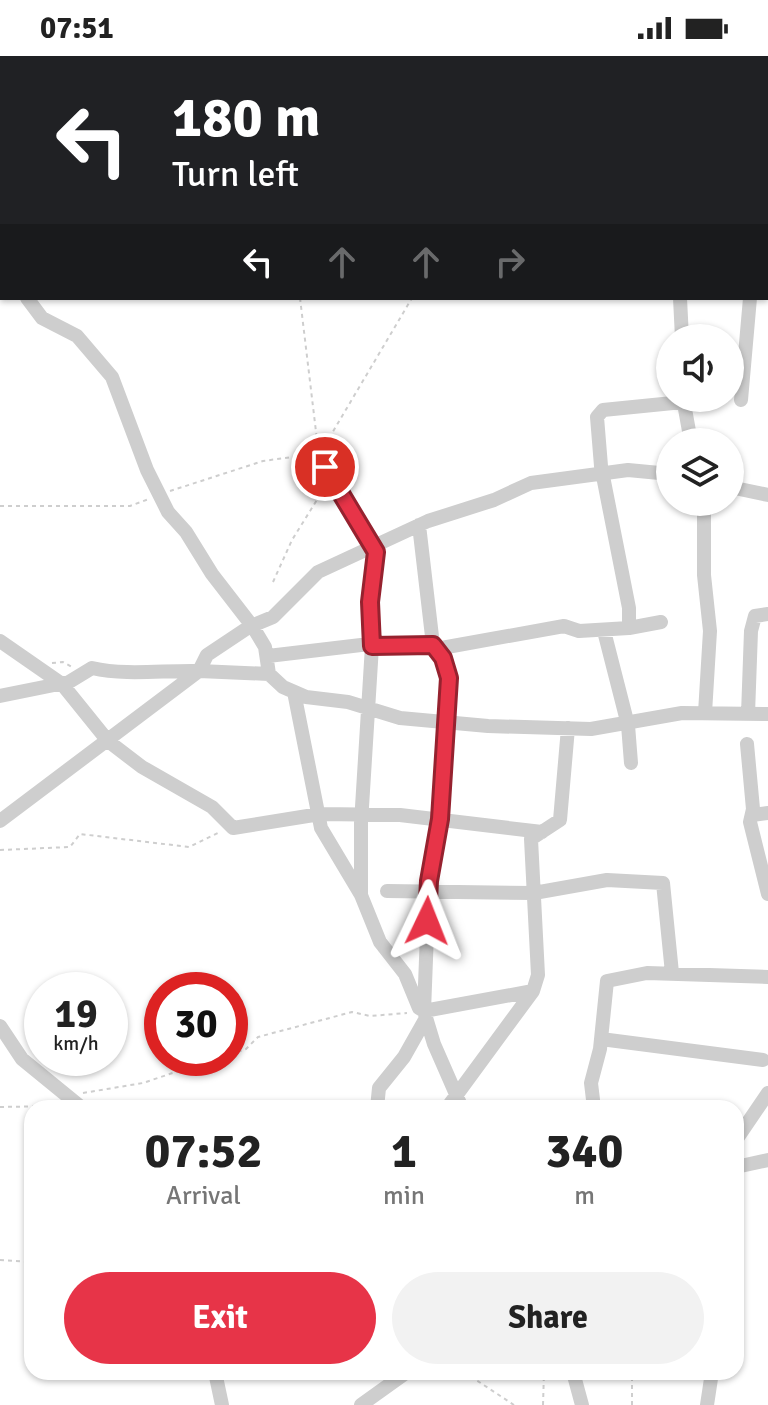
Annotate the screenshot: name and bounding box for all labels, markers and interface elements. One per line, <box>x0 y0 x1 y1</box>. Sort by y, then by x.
text: 07:51 <box>40 10 114 47</box>
text: 180 m <box>172 83 320 152</box>
icon: left <box>40 88 144 192</box>
text: Turn left <box>172 152 299 197</box>
icon: left <box>236 240 280 284</box>
icon: ahead <box>320 240 364 284</box>
icon: ahead <box>404 240 448 284</box>
icon: right <box>488 240 532 284</box>
map controls <box>656 324 744 516</box>
button: sound <box>656 324 744 412</box>
button: layers <box>656 428 744 516</box>
pin <box>291 433 359 501</box>
icon: arrive <box>303 445 347 489</box>
position arrow <box>385 879 469 963</box>
speed limit sign: 30 <box>144 972 248 1076</box>
text: 19 <box>54 989 98 1039</box>
text: km/h <box>53 1031 99 1056</box>
text: 07:52 <box>145 1122 262 1181</box>
text: 1 <box>391 1122 417 1181</box>
text: 340 <box>546 1122 623 1181</box>
text: Arrival <box>166 1180 241 1212</box>
text: min <box>383 1180 425 1212</box>
text: m <box>574 1180 595 1212</box>
button: Exit <box>64 1272 376 1364</box>
button: Share <box>392 1272 704 1364</box>

